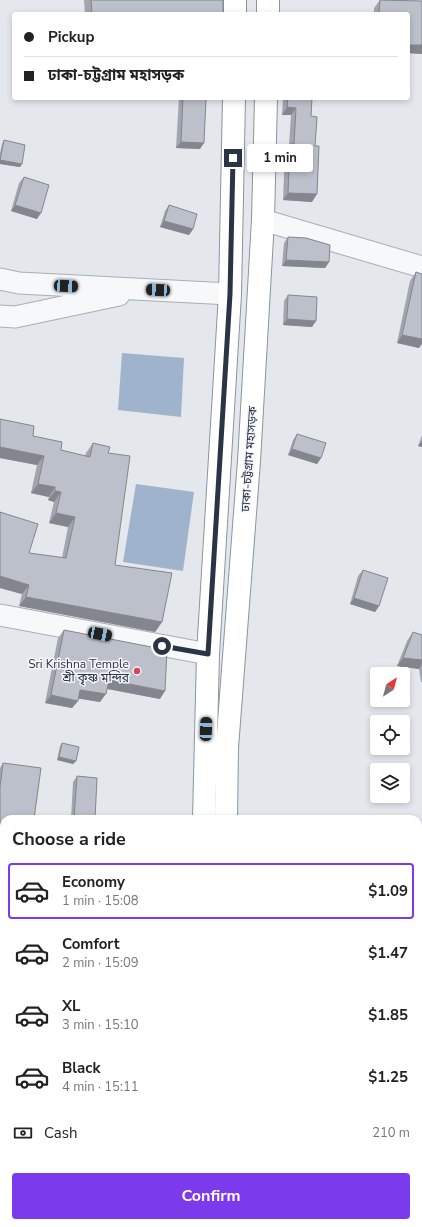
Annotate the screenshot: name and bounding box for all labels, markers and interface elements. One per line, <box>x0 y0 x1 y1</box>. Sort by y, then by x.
text: Pickup <box>48 27 94 47</box>
text: ঢাকা-চট্টগ্রাম মহাসড়ক <box>48 65 184 85</box>
callout: 1 min <box>247 144 313 172</box>
route end <box>224 149 242 167</box>
text: 1 min <box>263 149 297 167</box>
car <box>54 279 78 293</box>
car <box>146 283 170 297</box>
street label: ঢাকা-চট্টগ্রাম মহাসড়ক <box>237 405 261 513</box>
car <box>87 626 113 642</box>
route start <box>153 637 171 655</box>
place label: Sri Krishna Temple শ্রী কৃষ্ণ মন্দির <box>28 656 130 686</box>
marker: Sri Krishna Temple শ্রী কৃষ্ণ মন্দির <box>132 666 142 676</box>
north arrow <box>370 667 410 707</box>
map controls <box>370 667 410 803</box>
button: locate <box>370 715 410 755</box>
car <box>200 717 212 741</box>
button: layers <box>370 763 410 803</box>
text: Choose a ride <box>12 827 126 851</box>
text: Economy <box>62 872 125 892</box>
icon: car <box>14 873 50 909</box>
text: $1.09 <box>368 881 408 901</box>
text: 1 min · 15:08 <box>62 892 138 910</box>
text: Comfort <box>62 934 119 954</box>
icon: car <box>14 935 50 971</box>
text: $1.47 <box>368 943 408 963</box>
text: 2 min · 15:09 <box>62 954 138 972</box>
text: XL <box>62 996 81 1016</box>
icon: car <box>14 997 50 1033</box>
text: $1.85 <box>368 1005 408 1025</box>
text: 3 min · 15:10 <box>62 1016 138 1034</box>
text: Black <box>62 1058 100 1078</box>
icon: car <box>14 1059 50 1095</box>
text: $1.25 <box>368 1067 408 1087</box>
text: 4 min · 15:11 <box>62 1078 138 1096</box>
icon: cash <box>12 1122 34 1144</box>
text: Cash <box>44 1123 78 1143</box>
text: 210 m <box>372 1124 410 1142</box>
button: Confirm <box>12 1173 410 1219</box>

